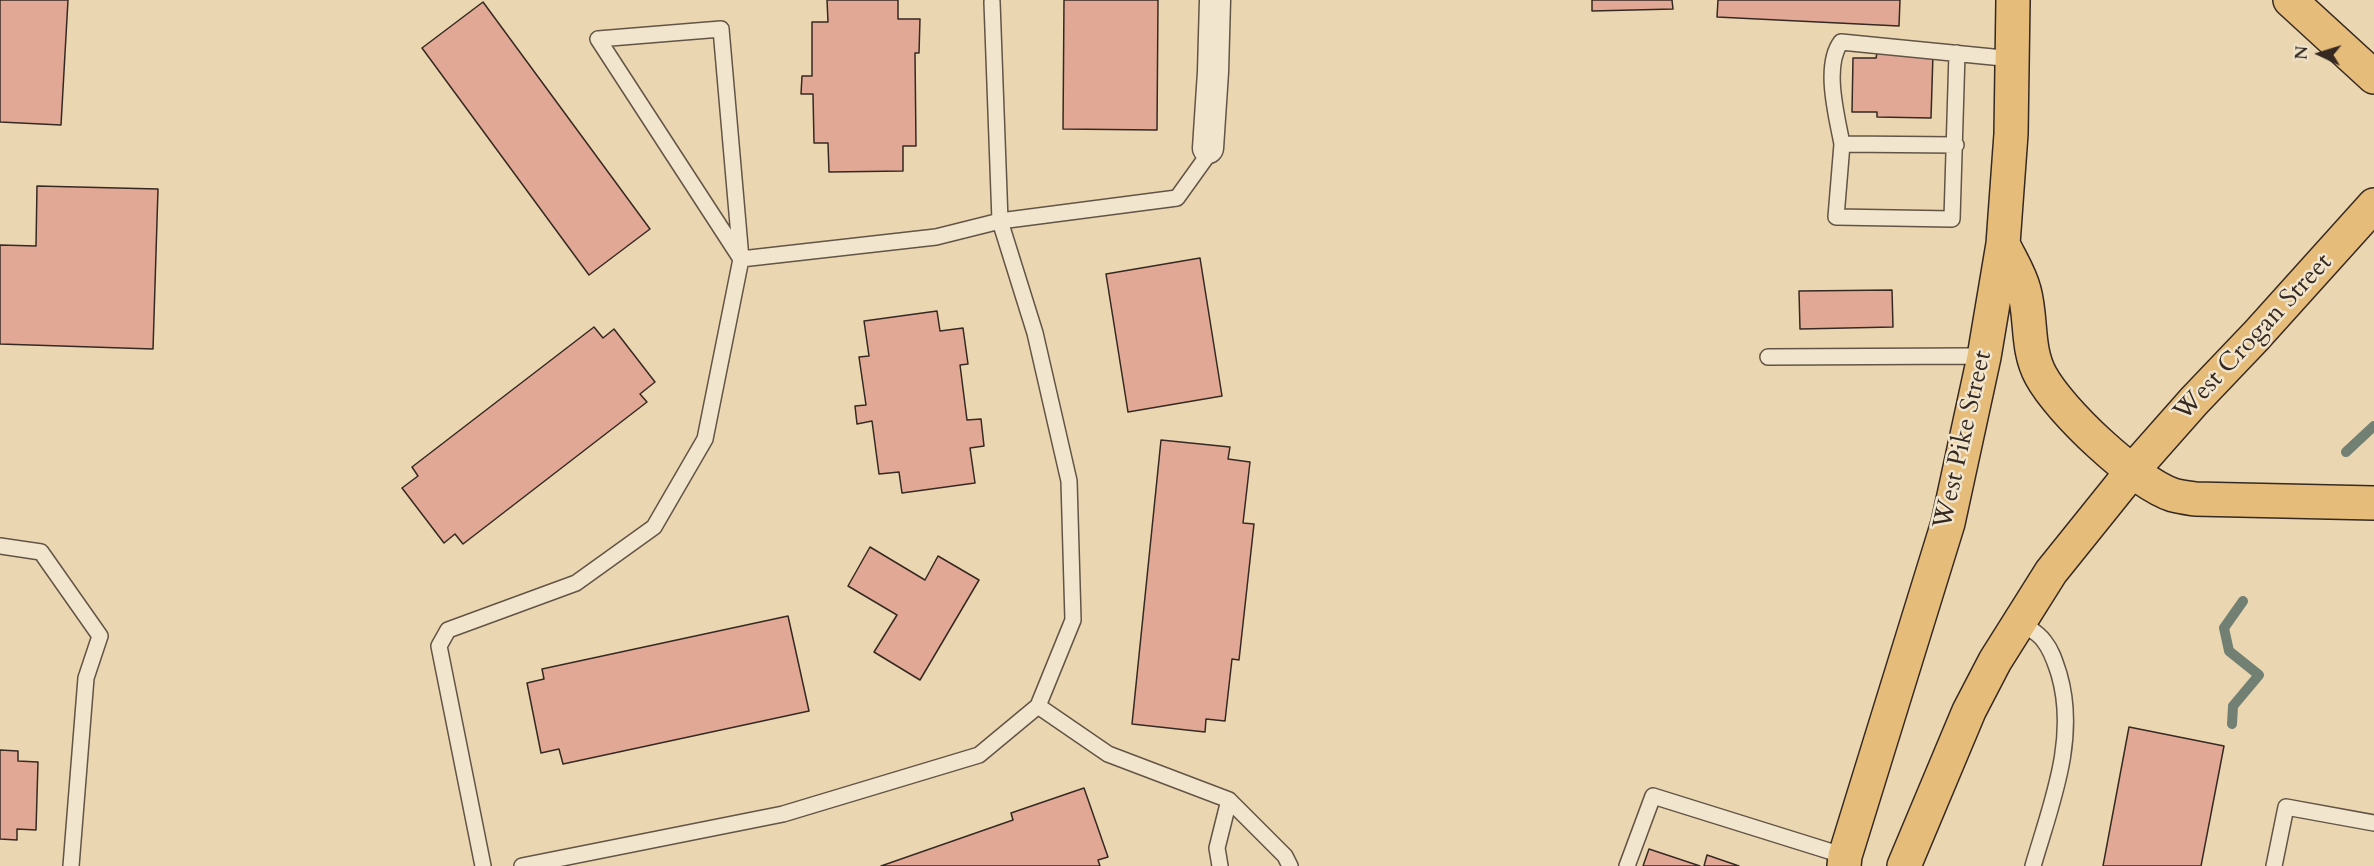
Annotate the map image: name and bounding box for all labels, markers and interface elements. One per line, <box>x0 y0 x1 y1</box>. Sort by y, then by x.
north arrow <box>2290 24 2350 84</box>
text: N <box>2291 45 2314 60</box>
street label: West Crogan Street <box>2168 248 2340 428</box>
street label: West Pike Street <box>1928 348 2000 532</box>

